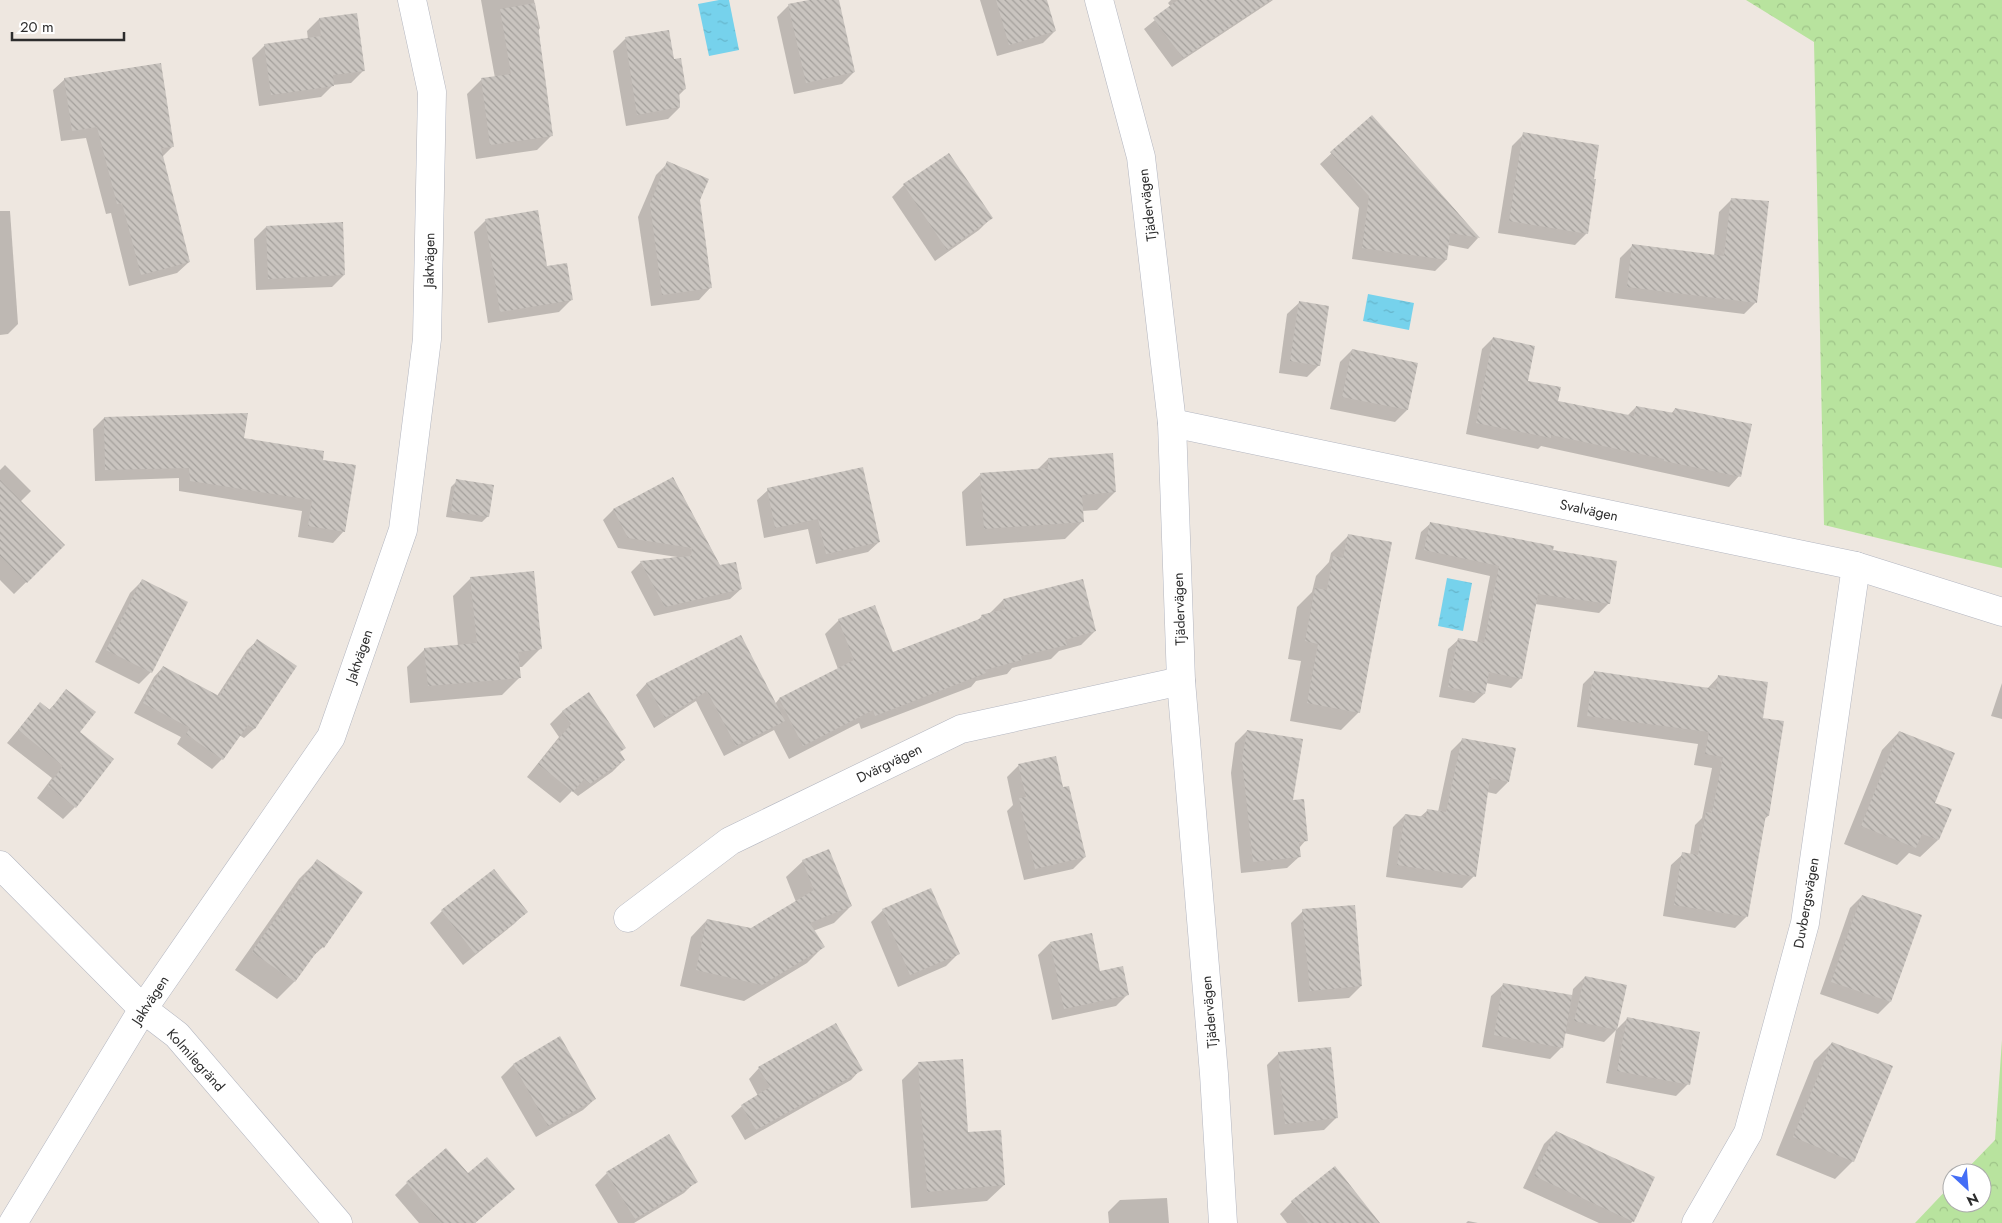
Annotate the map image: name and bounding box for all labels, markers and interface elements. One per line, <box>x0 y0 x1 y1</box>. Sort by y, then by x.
scale bar <box>12 10 125 42</box>
text: 20 m <box>20 16 54 38</box>
street label: Tjädervägen <box>1133 168 1161 242</box>
street label: Jaktvägen <box>418 232 439 290</box>
street label: Svalvägen <box>1558 494 1620 526</box>
street label: Tjädervägen <box>1168 572 1190 646</box>
street label: Jaktvägen <box>340 627 377 687</box>
street label: Dvärgvägen <box>853 739 925 787</box>
street label: Duvbergsvägen <box>1788 856 1824 950</box>
street label: Jaktvägen <box>126 971 173 1030</box>
street label: Tjädervägen <box>1196 975 1222 1049</box>
street label: Kolmilegränd <box>162 1024 230 1096</box>
north arrow <box>1942 1163 1992 1213</box>
text: N <box>1963 1188 1982 1211</box>

